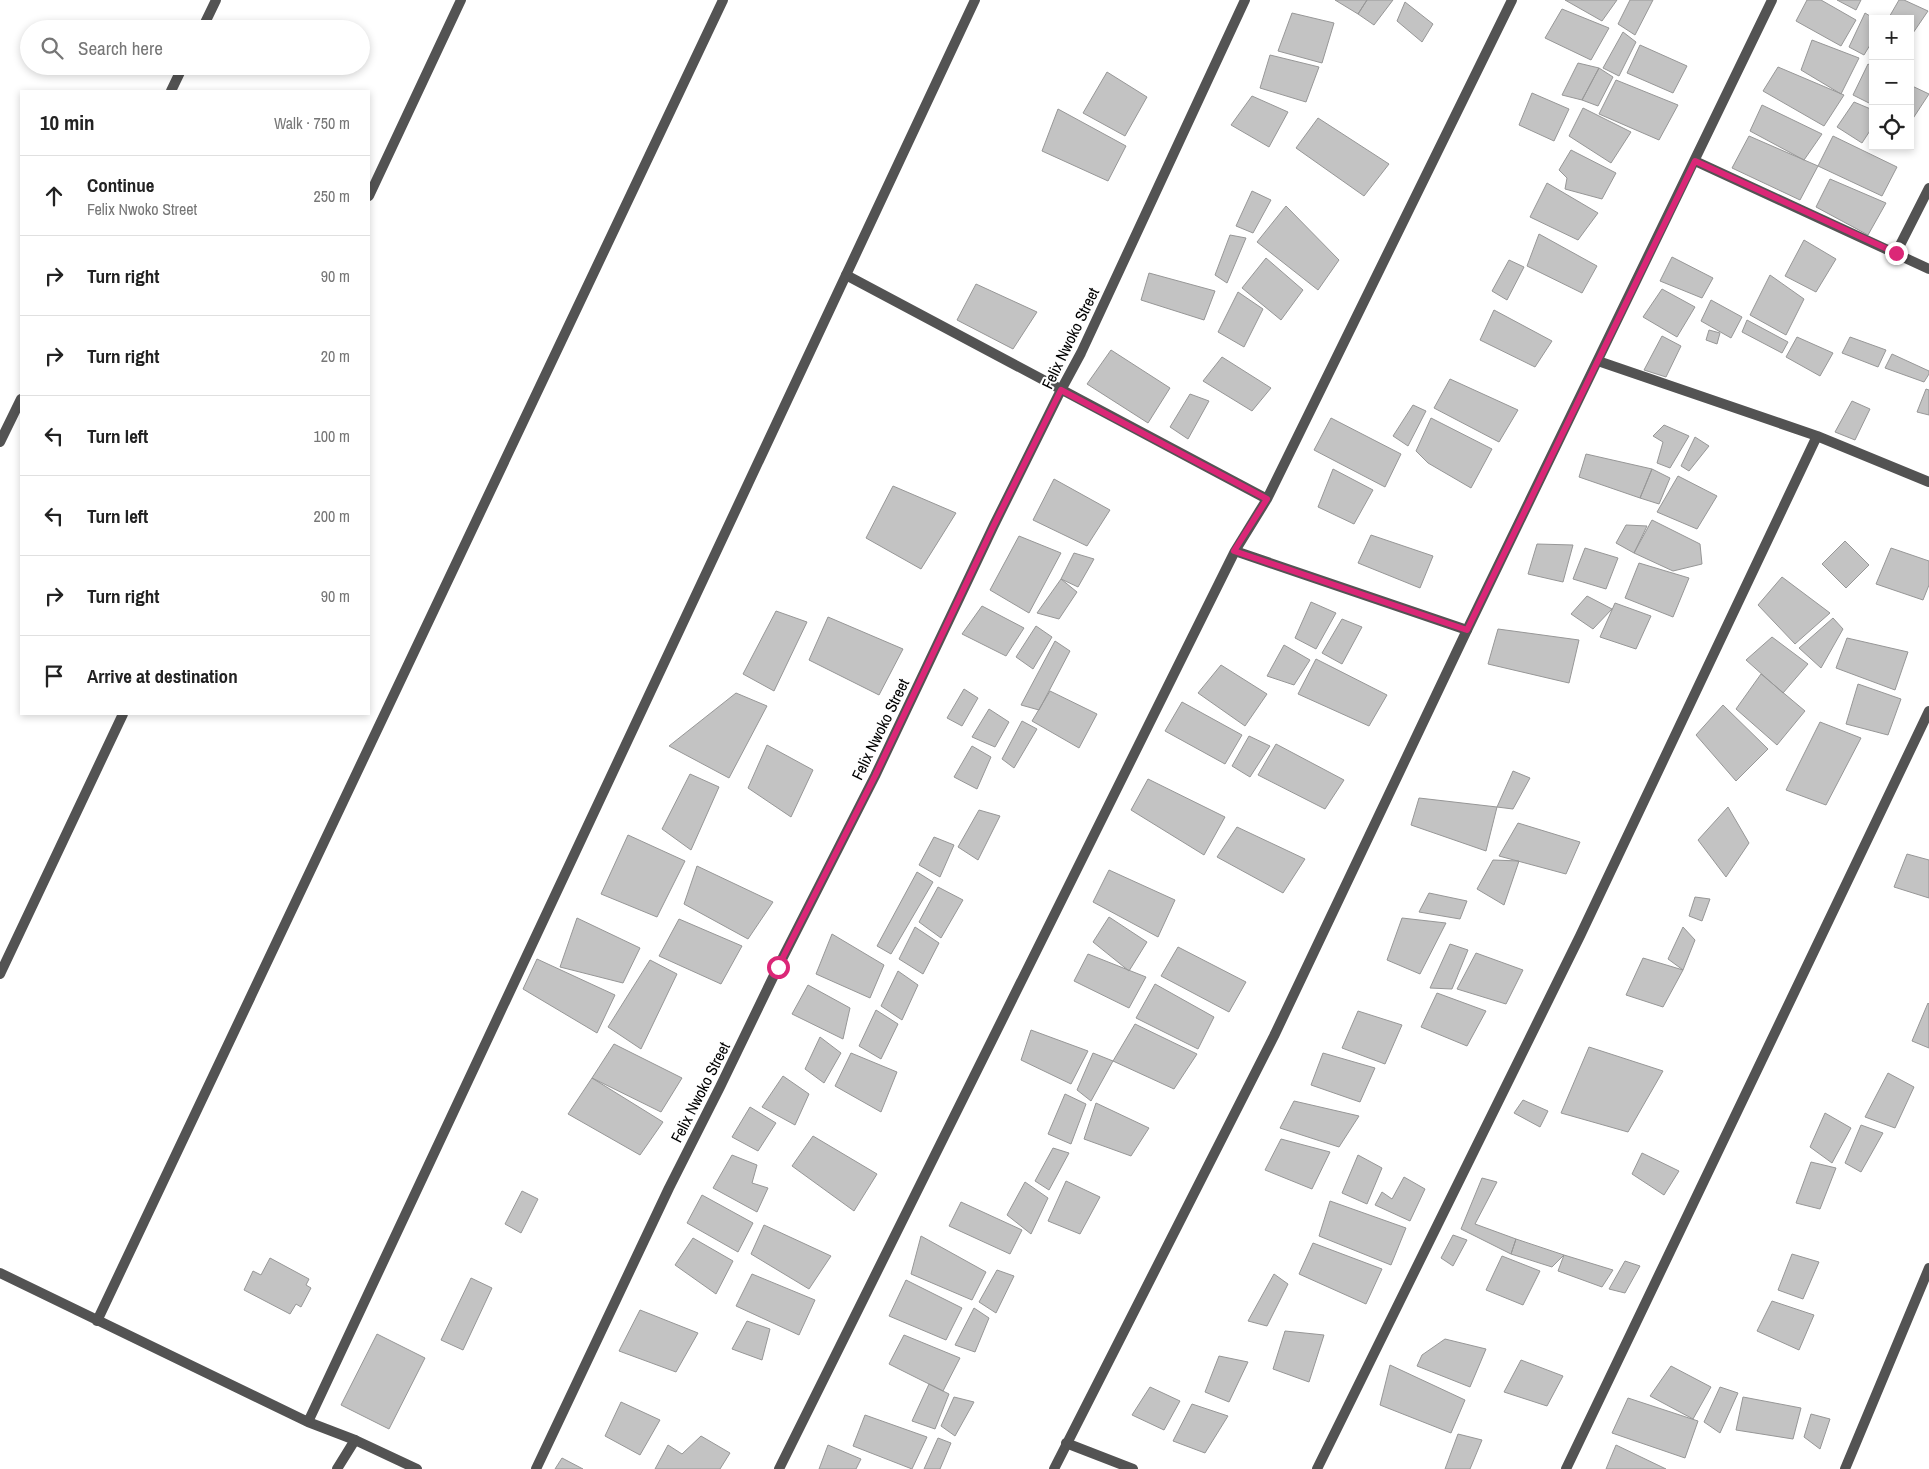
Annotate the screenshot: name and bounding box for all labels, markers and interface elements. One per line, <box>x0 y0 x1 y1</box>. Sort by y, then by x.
map controls <box>1869 15 1914 150</box>
button: + <box>1869 15 1914 60</box>
search box <box>20 20 370 75</box>
icon: search <box>38 34 66 62</box>
text: Search here <box>78 35 163 61</box>
button: − <box>1869 60 1914 105</box>
button: locate <box>1869 105 1914 150</box>
text: 10 min <box>40 108 95 137</box>
text: Walk · 750 m <box>274 112 350 134</box>
text: Continue <box>87 172 155 198</box>
icon: ahead <box>40 182 68 210</box>
text: 250 m <box>314 185 350 207</box>
text: Felix Nwoko Street <box>87 198 197 220</box>
route end <box>1885 242 1908 265</box>
icon: right <box>40 262 68 290</box>
text: Turn right <box>87 263 159 289</box>
text: 90 m <box>321 265 350 287</box>
street label: Felix Nwoko Street <box>1036 283 1104 392</box>
icon: right <box>40 342 68 370</box>
text: Turn right <box>87 343 159 369</box>
text: 20 m <box>321 345 350 367</box>
icon: left <box>40 422 68 450</box>
text: Turn left <box>87 423 148 449</box>
text: 100 m <box>314 425 350 447</box>
icon: left <box>40 502 68 530</box>
text: Turn left <box>87 503 148 529</box>
text: 200 m <box>314 505 350 527</box>
icon: right <box>40 582 68 610</box>
text: Turn right <box>87 583 159 609</box>
text: 90 m <box>321 585 350 607</box>
icon: arrive <box>40 662 68 690</box>
text: Arrive at destination <box>87 663 238 689</box>
street label: Felix Nwoko Street <box>846 674 914 783</box>
route start <box>767 956 790 979</box>
street label: Felix Nwoko Street <box>665 1038 735 1146</box>

